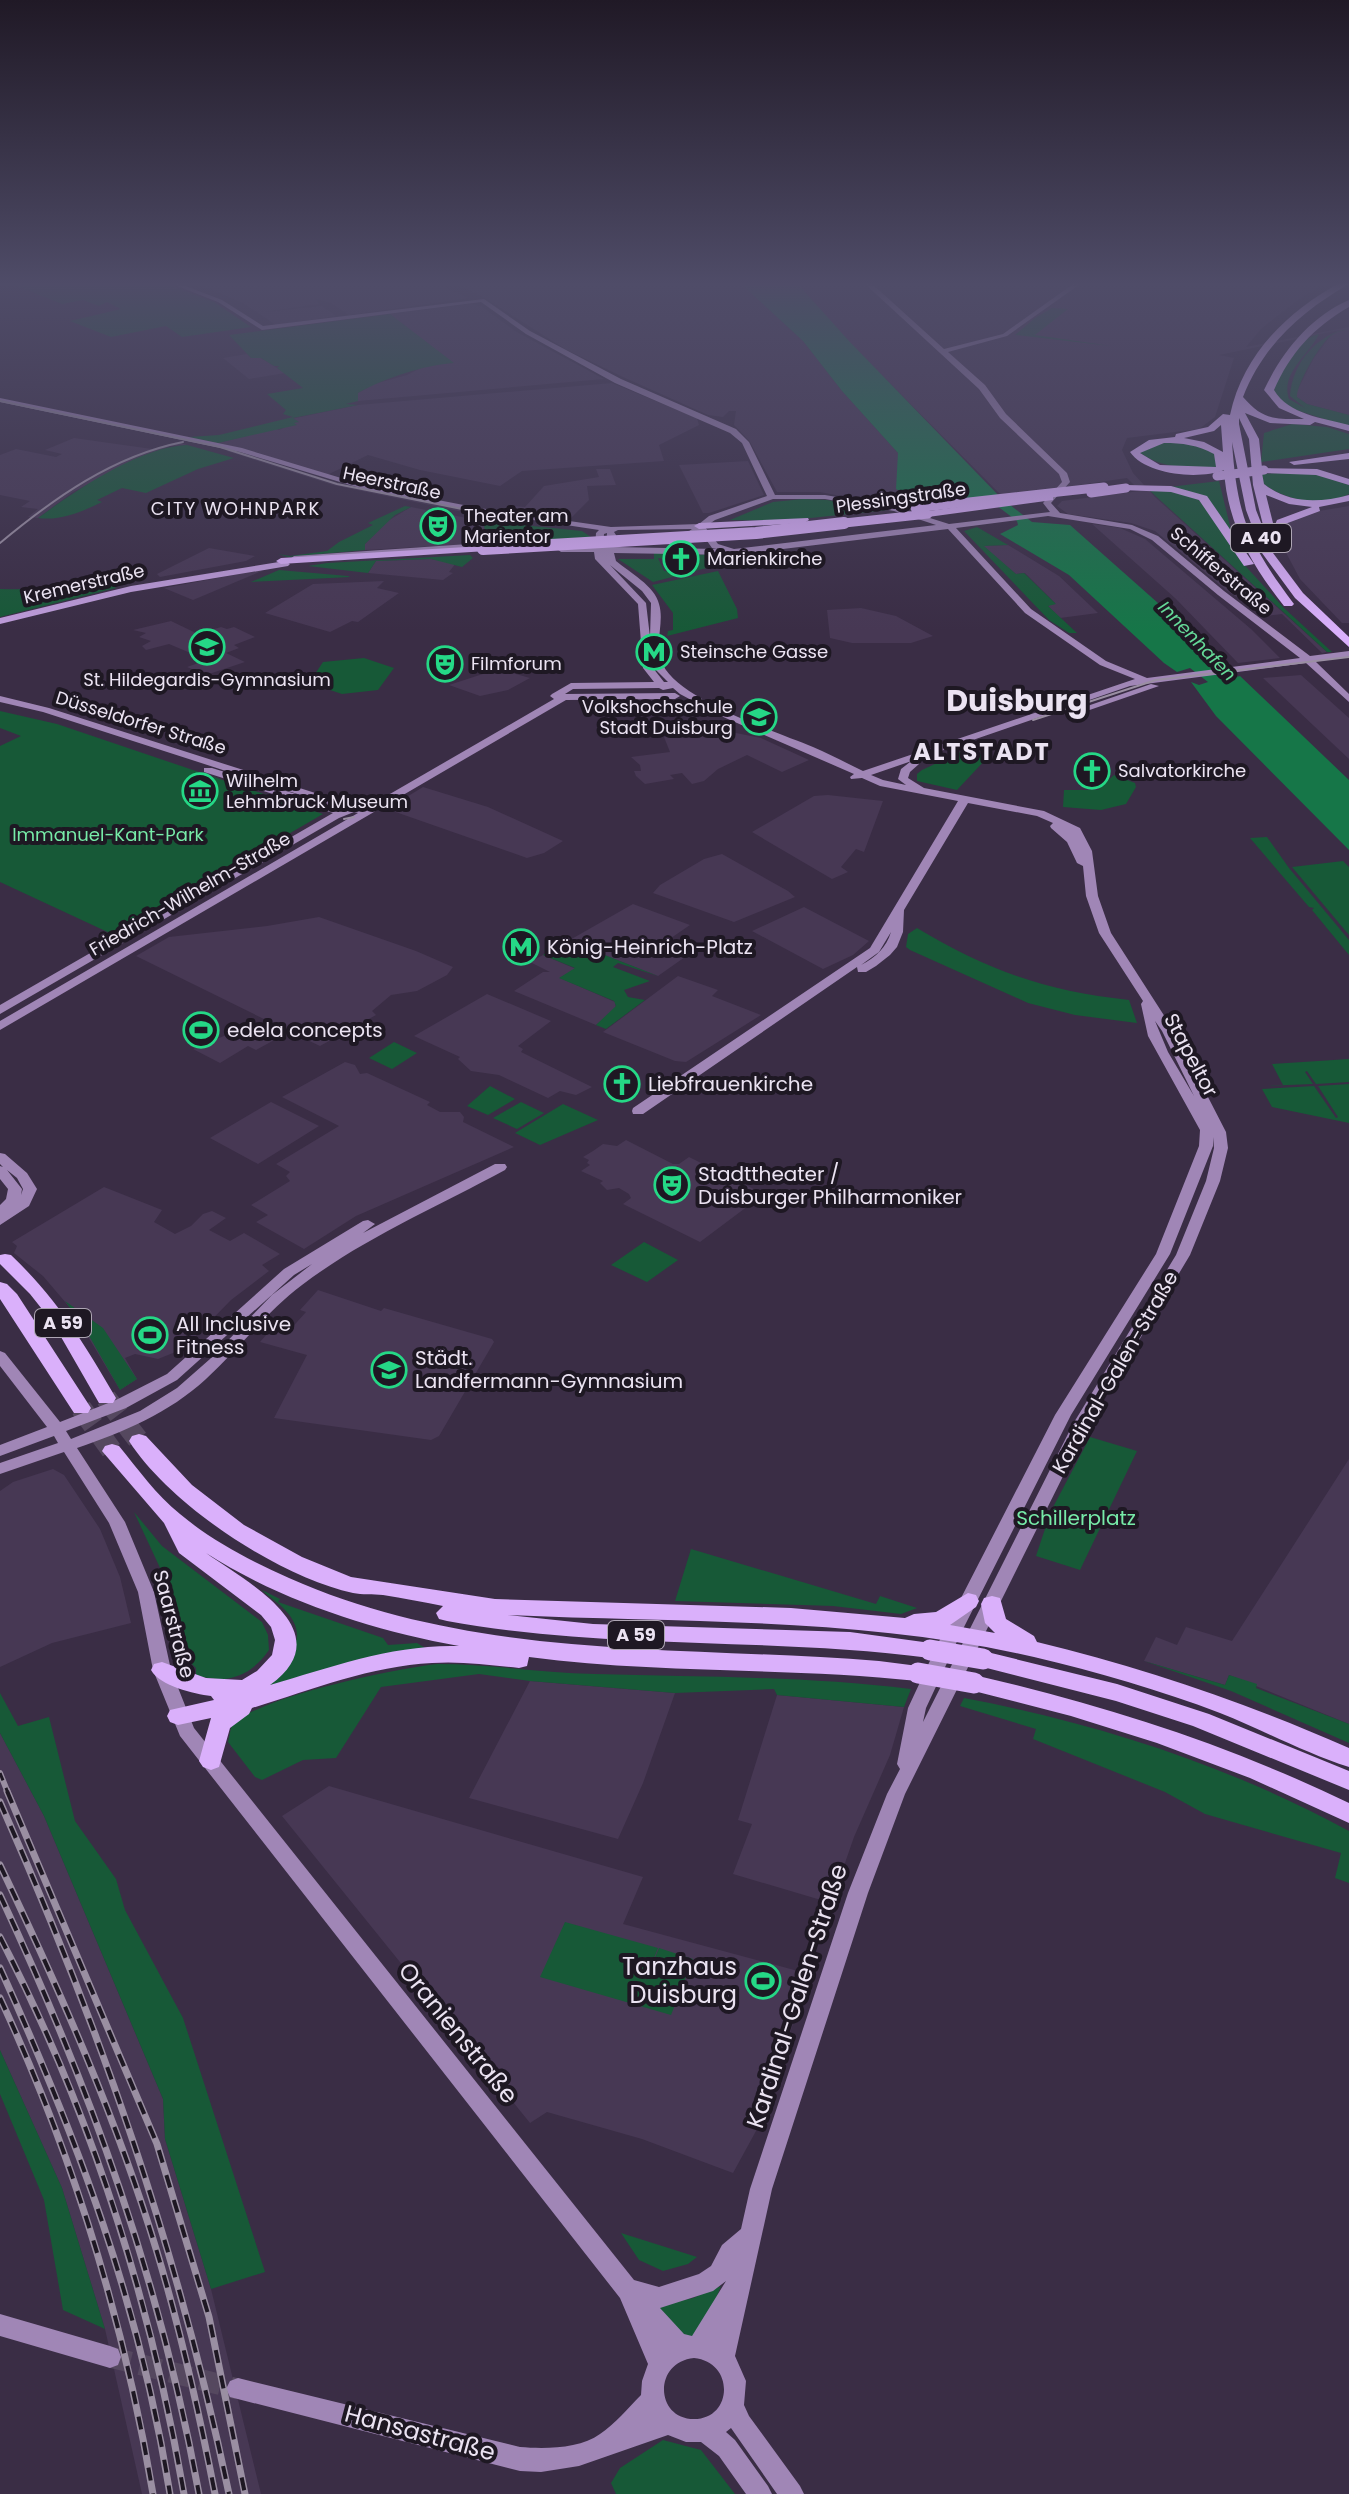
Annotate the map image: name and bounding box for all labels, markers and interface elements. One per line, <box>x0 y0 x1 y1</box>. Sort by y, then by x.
street label: Heerstraße <box>341 460 443 505</box>
street label: Plessingstraße <box>834 476 968 519</box>
district label: CITY WOHNPARK <box>151 496 321 521</box>
place label: Theater am Marientor <box>464 503 569 549</box>
theatre icon: Theater am Marientor <box>419 507 457 545</box>
street label: Schifferstraße <box>1165 521 1277 620</box>
road number: A 40 <box>1231 524 1291 552</box>
church icon: Marienkirche <box>662 540 700 578</box>
place label: Marienkirche <box>707 546 823 571</box>
street label: Kremerstraße <box>21 557 147 610</box>
water label: Innenhafen <box>1153 595 1242 686</box>
school or university icon: St. Hildegardis-Gymnasium <box>188 628 226 666</box>
metro station icon: Steinsche Gasse <box>635 633 673 671</box>
place label: Steinsche Gasse <box>680 639 828 664</box>
theatre icon: Filmforum <box>426 645 464 683</box>
place label: Filmforum <box>471 651 562 676</box>
place label: St. Hildegardis-Gymnasium <box>83 667 331 692</box>
district label: Duisburg <box>946 679 1088 722</box>
street label: Düsseldorfer Straße <box>53 685 229 760</box>
place label: Volkshochschule Stadt Duisburg <box>582 694 733 740</box>
school or university icon: Volkshochschule Stadt Duisburg <box>740 698 778 736</box>
district label: ALTSTADT <box>913 735 1051 768</box>
church icon: Salvatorkirche <box>1073 752 1111 790</box>
place label: Salvatorkirche <box>1118 758 1246 783</box>
place label: Wilhelm Lehmbruck Museum <box>226 768 408 814</box>
museum icon: Wilhelm Lehmbruck Museum <box>181 772 219 810</box>
park label: Immanuel-Kant-Park <box>12 822 205 847</box>
street label: Friedrich-Wilhelm-Straße <box>85 826 295 962</box>
metro station icon: König-Heinrich-Platz <box>502 928 540 966</box>
place label: König-Heinrich-Platz <box>547 933 753 961</box>
street label: Stapeltor <box>1157 1008 1225 1102</box>
sports icon: edela concepts <box>182 1011 220 1049</box>
place label: edela concepts <box>227 1016 383 1044</box>
church icon: Liebfrauenkirche <box>603 1065 641 1103</box>
place label: Liebfrauenkirche <box>648 1070 813 1098</box>
place label: Stadttheater / Duisburger Philharmoniker <box>698 1160 962 1211</box>
theatre icon: Stadttheater / Duisburger Philharmoniker <box>653 1166 691 1204</box>
street label: Kardinal-Galen-Straße <box>1045 1265 1185 1479</box>
road number: A 59 <box>35 1309 91 1337</box>
place label: All Inclusive Fitness <box>176 1310 291 1361</box>
sports icon: All Inclusive Fitness <box>131 1316 169 1354</box>
place label: Städt. Landfermann-Gymnasium <box>415 1344 683 1395</box>
school or university icon: Städt. Landfermann-Gymnasium <box>370 1351 408 1389</box>
park label: Schillerplatz <box>1016 1504 1136 1532</box>
street label: Saarstraße <box>146 1567 202 1681</box>
road number: A 59 <box>608 1621 664 1649</box>
street label: Kardinal-Galen-Straße <box>738 1860 855 2132</box>
place label: Tanzhaus Duisburg <box>622 1950 737 2011</box>
street label: Oranienstraße <box>391 1955 526 2110</box>
sports icon: Tanzhaus Duisburg <box>744 1962 782 2000</box>
street label: Hansastraße <box>341 2397 499 2468</box>

